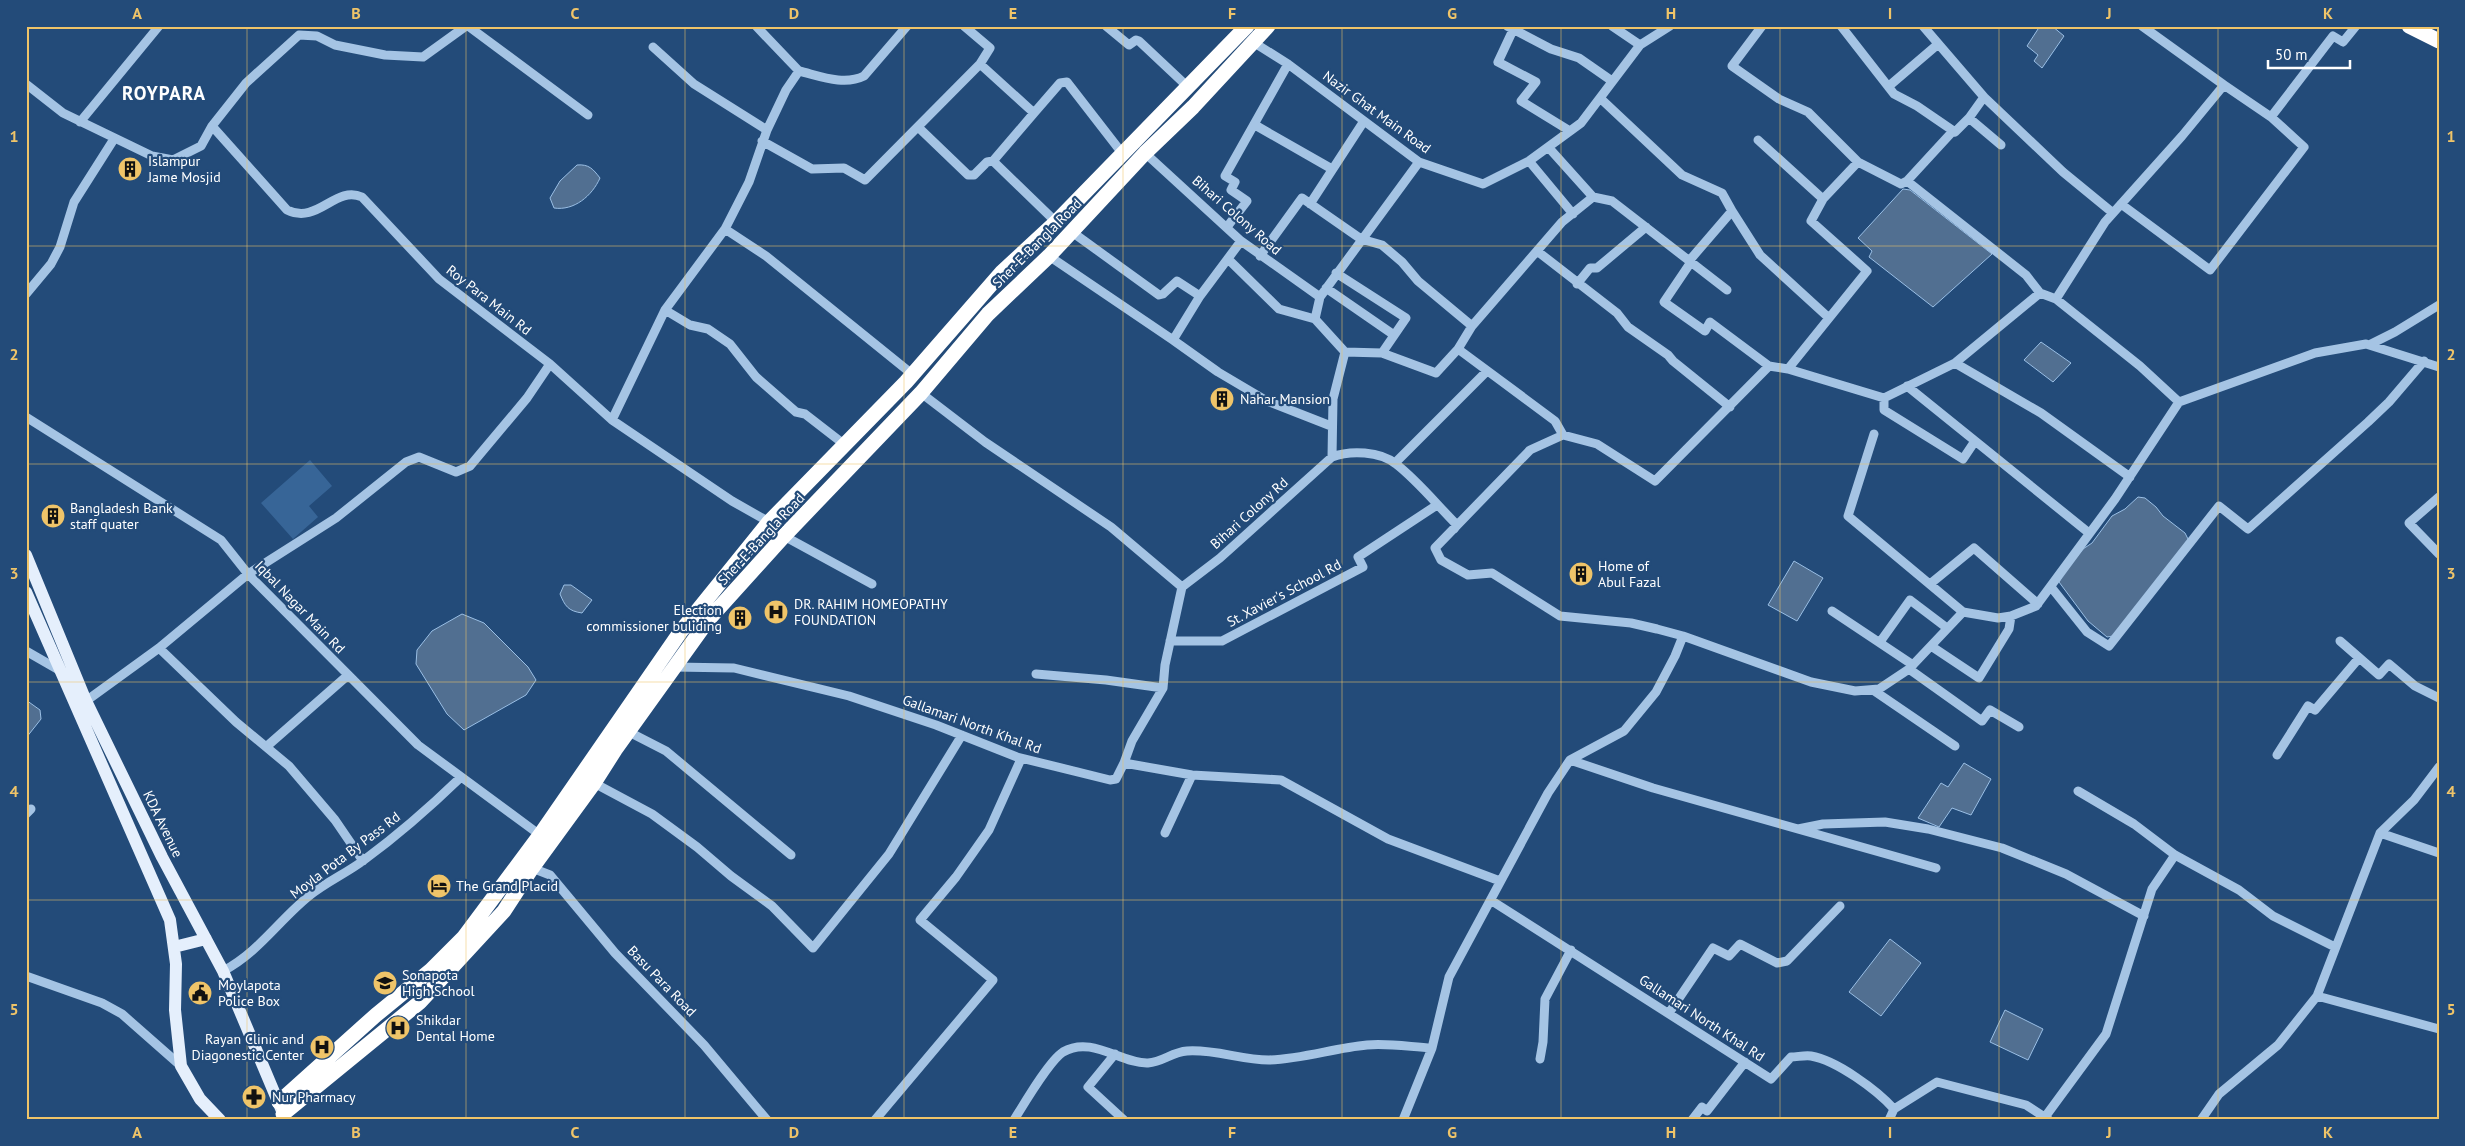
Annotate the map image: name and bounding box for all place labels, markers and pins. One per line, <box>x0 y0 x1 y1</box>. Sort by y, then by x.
place label: Islampur Jame Mosjid <box>147 152 221 186</box>
building icon: Islampur Jame Mosjid <box>117 156 143 182</box>
building icon: Nahar Mansion <box>1209 386 1235 412</box>
place label: Nahar Mansion <box>1240 390 1330 408</box>
place label: Bangladesh Bank staff quater <box>70 499 173 533</box>
building icon: Bangladesh Bank staff quater <box>40 503 66 529</box>
place label: Home of Abul Fazal <box>1598 557 1661 591</box>
building icon: Home of Abul Fazal <box>1568 561 1594 587</box>
place label: DR. RAHIM HOMEOPATHY FOUNDATION <box>794 595 948 629</box>
hospital icon: DR. RAHIM HOMEOPATHY FOUNDATION <box>763 599 789 625</box>
place label: Election commissioner buliding <box>586 601 722 635</box>
building icon: Election commissioner buliding <box>727 605 753 631</box>
hotel icon: The Grand Placid <box>426 873 452 899</box>
place label: The Grand Placid <box>456 877 558 895</box>
place label: Sonapota High School <box>402 966 475 1000</box>
school or university icon: Sonapota High School <box>372 970 398 996</box>
place label: Moylapota Police Box <box>218 976 281 1010</box>
public building icon: Moylapota Police Box <box>187 980 213 1006</box>
place label: Shikdar Dental Home <box>416 1011 495 1045</box>
hospital icon: Shikdar Dental Home <box>385 1015 411 1041</box>
place label: Rayan Clinic and Diagonestic Center <box>192 1030 304 1064</box>
hospital icon: Rayan Clinic and Diagonestic Center <box>309 1034 335 1060</box>
pharmacy icon: Nur Pharmacy <box>241 1084 267 1110</box>
place label: Nur Pharmacy <box>272 1088 356 1106</box>

